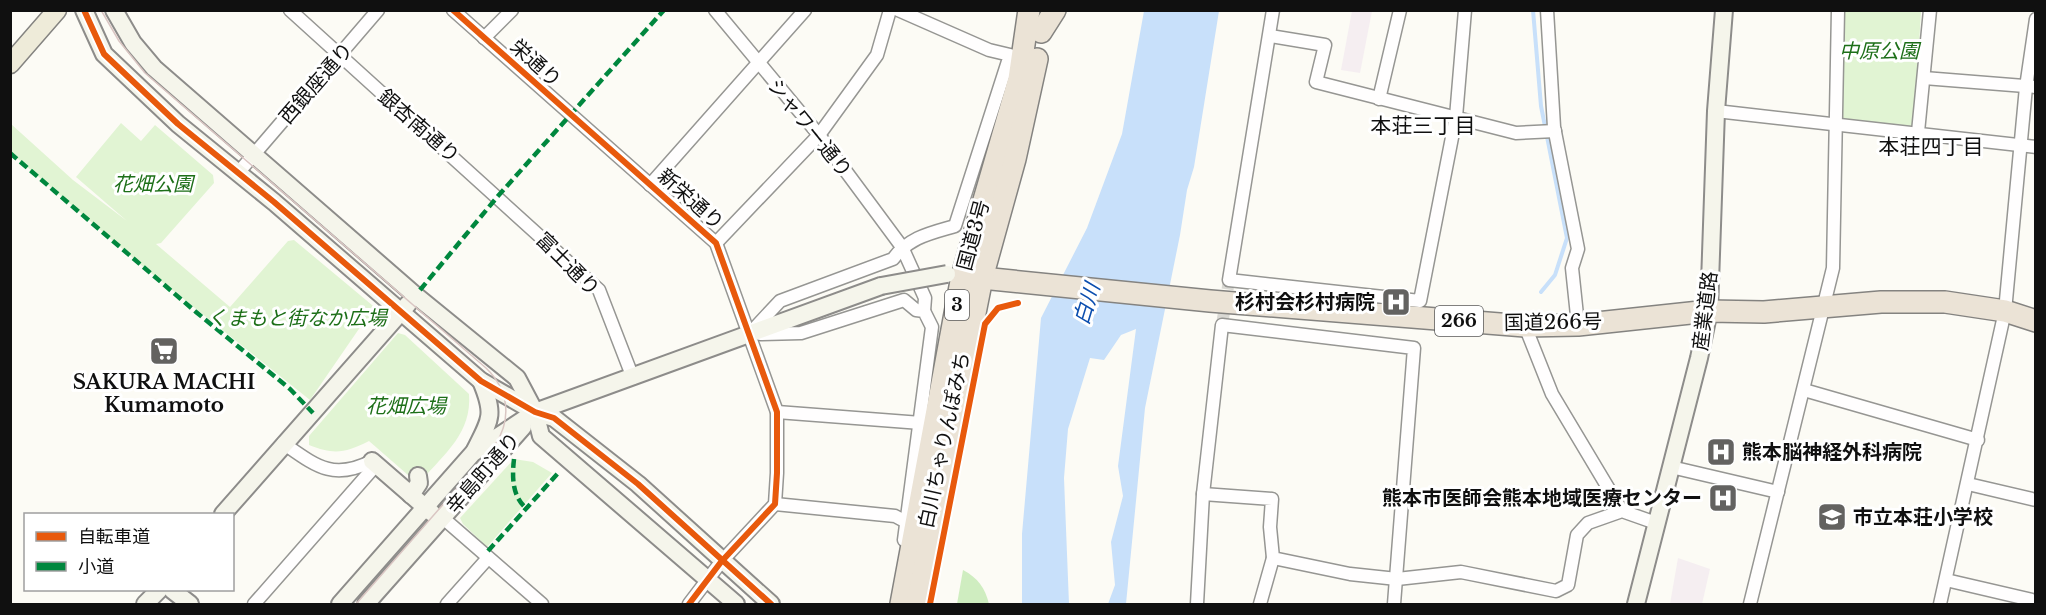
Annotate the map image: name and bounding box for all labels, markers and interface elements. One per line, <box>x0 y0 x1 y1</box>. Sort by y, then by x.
street label: 栄通り <box>506 34 566 92</box>
street label: 西銀座通り <box>274 37 358 129</box>
park label: 中原公園 <box>1839 39 1922 63</box>
street label: シャワー通り <box>763 74 857 182</box>
street label: 銀杏南通り <box>373 84 465 168</box>
district label: 本荘三丁目 <box>1371 113 1476 139</box>
district label: 本荘四丁目 <box>1879 134 1984 160</box>
street label: 新栄通り <box>653 163 729 235</box>
park label: 花畑公園 <box>113 172 196 196</box>
street label: 国道3号 <box>952 197 994 273</box>
street label: 富士通り <box>531 227 605 301</box>
street label: 産業道路 <box>1688 270 1722 352</box>
water label: 白川 <box>1068 278 1106 328</box>
hospital icon: 杉村会杉村病院 <box>1380 286 1412 318</box>
road number: 3 <box>945 290 969 320</box>
place label: 杉村会杉村病院 <box>1235 290 1375 314</box>
park label: くまもと街なか広場 <box>207 306 389 330</box>
road number: 266 <box>1435 306 1483 336</box>
street label: 国道266号 <box>1504 309 1602 335</box>
supermarket icon: SAKURA MACHI Kumamoto <box>148 335 180 367</box>
street label: 白川ちゃりんぽみち <box>914 349 974 531</box>
place label: SAKURA MACHI Kumamoto <box>73 370 255 417</box>
park label: 花畑広場 <box>366 394 448 418</box>
street label: 辛島町通り <box>441 427 525 519</box>
hospital icon: 熊本脳神経外科病院 <box>1705 436 1737 468</box>
place label: 熊本脳神経外科病院 <box>1742 440 1922 464</box>
hospital icon: 熊本市医師会熊本地域医療センター <box>1707 482 1739 514</box>
place label: 熊本市医師会熊本地域医療センター <box>1382 486 1702 510</box>
school or university icon: 市立本荘小学校 <box>1816 501 1848 533</box>
place label: 市立本荘小学校 <box>1853 505 1993 529</box>
legend <box>24 513 234 591</box>
text: 自転車道 <box>78 526 150 548</box>
text: 小道 <box>78 556 114 578</box>

